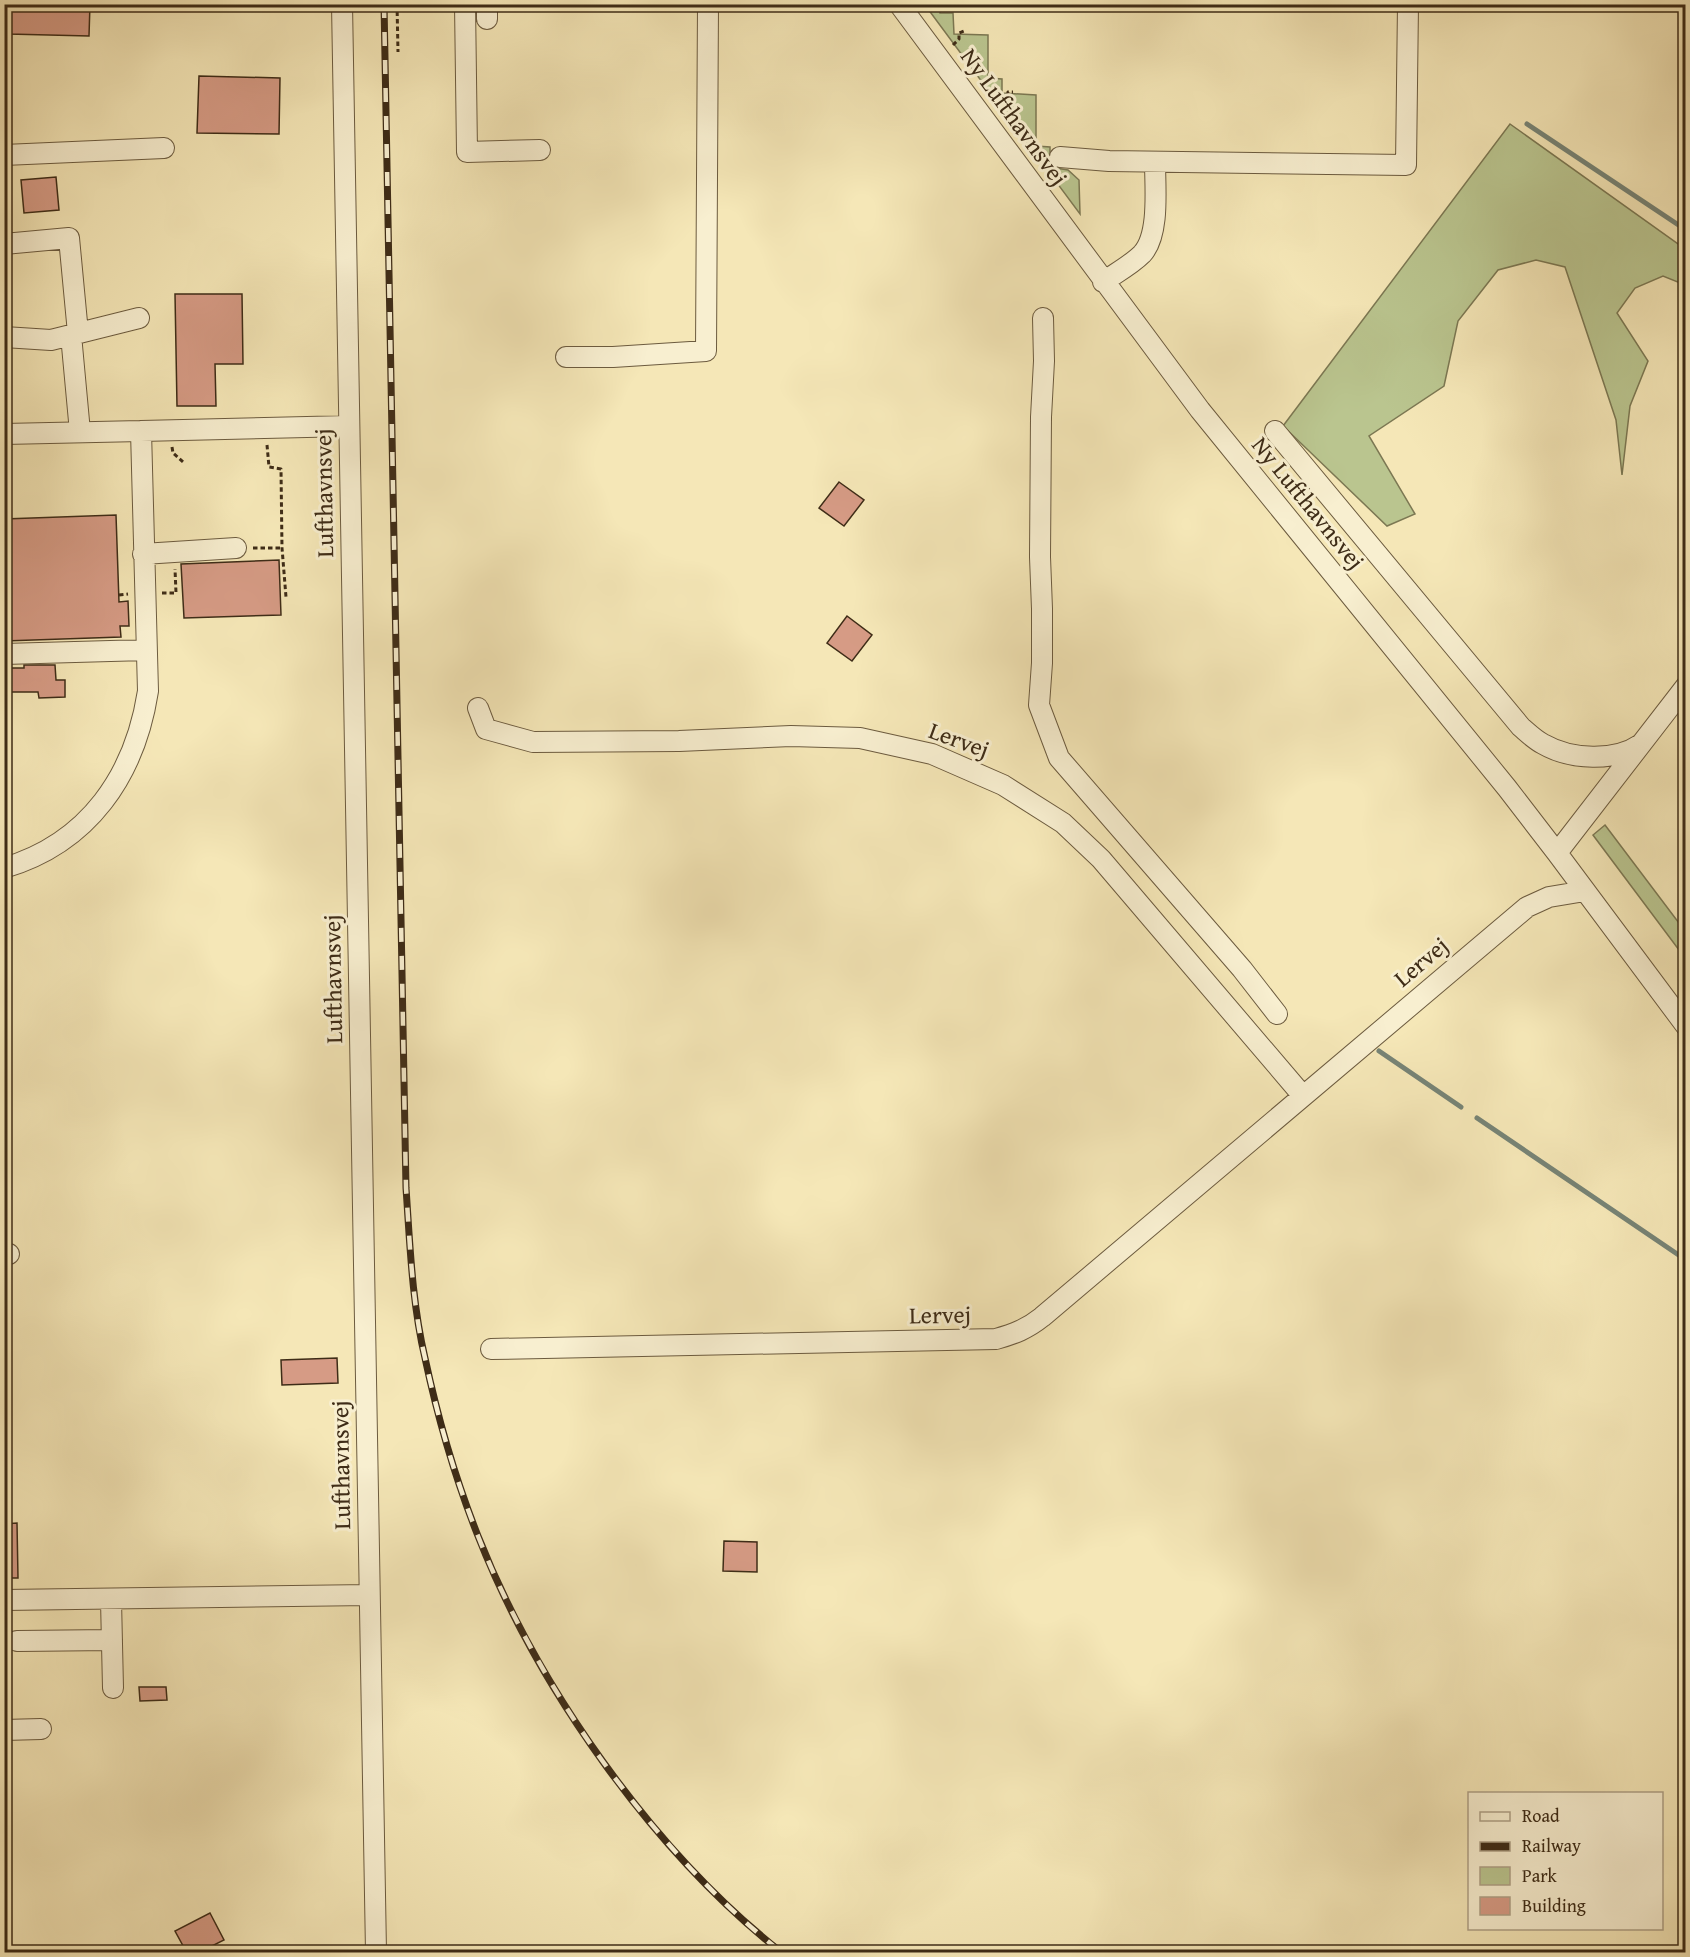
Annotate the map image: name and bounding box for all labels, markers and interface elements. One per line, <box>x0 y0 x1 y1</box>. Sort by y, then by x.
street label: Ny Lufthavnsvej <box>953 41 1076 193</box>
street label: Lufthavnsvej <box>305 428 342 558</box>
street label: Ny Lufthavnsvej <box>1244 429 1373 577</box>
street label: Lervej <box>924 712 994 767</box>
street label: Lufthavnsvej <box>314 914 351 1044</box>
street label: Lervej <box>1386 928 1456 995</box>
street label: Lervej <box>909 1296 971 1333</box>
street label: Lufthavnsvej <box>322 1400 359 1530</box>
legend <box>1468 1792 1663 1930</box>
text: Road <box>1522 1802 1560 1829</box>
text: Railway <box>1522 1832 1581 1859</box>
text: Park <box>1522 1862 1558 1889</box>
text: Building <box>1522 1892 1586 1919</box>

